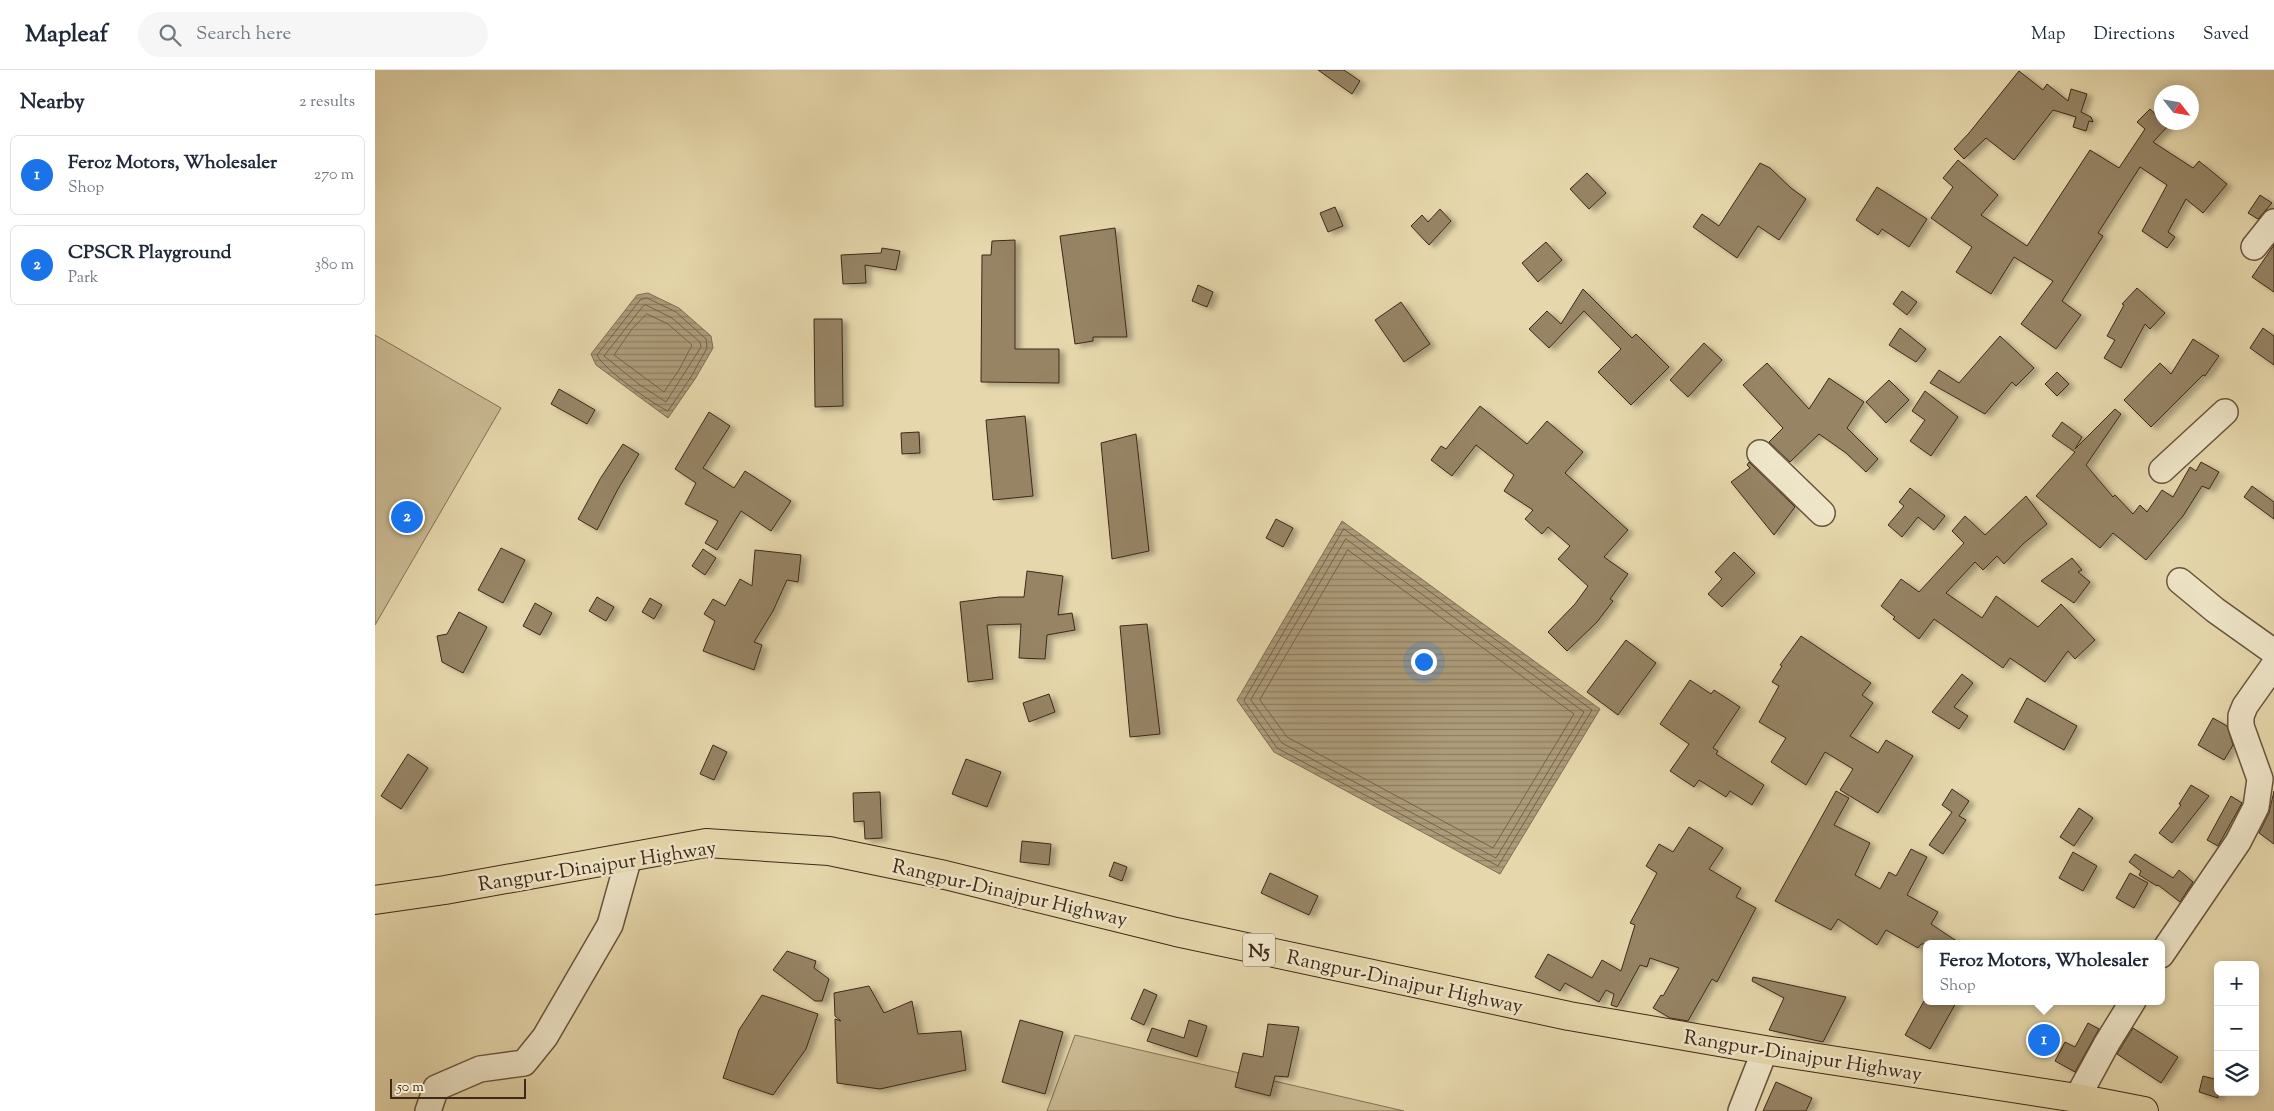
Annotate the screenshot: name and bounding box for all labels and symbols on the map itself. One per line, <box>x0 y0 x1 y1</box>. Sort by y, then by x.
north arrow <box>2154 85 2199 130</box>
pin: 2 <box>391 498 423 536</box>
your location <box>1411 649 1437 675</box>
street label: Rangpur-Dinajpur Highway <box>476 834 719 901</box>
street label: Rangpur-Dinajpur Highway <box>889 853 1130 936</box>
road number: N5 <box>1243 934 1275 966</box>
street label: Rangpur-Dinajpur Highway <box>1284 944 1525 1023</box>
pin: 1 <box>2028 1021 2060 1059</box>
street label: Rangpur-Dinajpur Highway <box>1681 1024 1924 1091</box>
scale bar <box>390 1076 526 1099</box>

